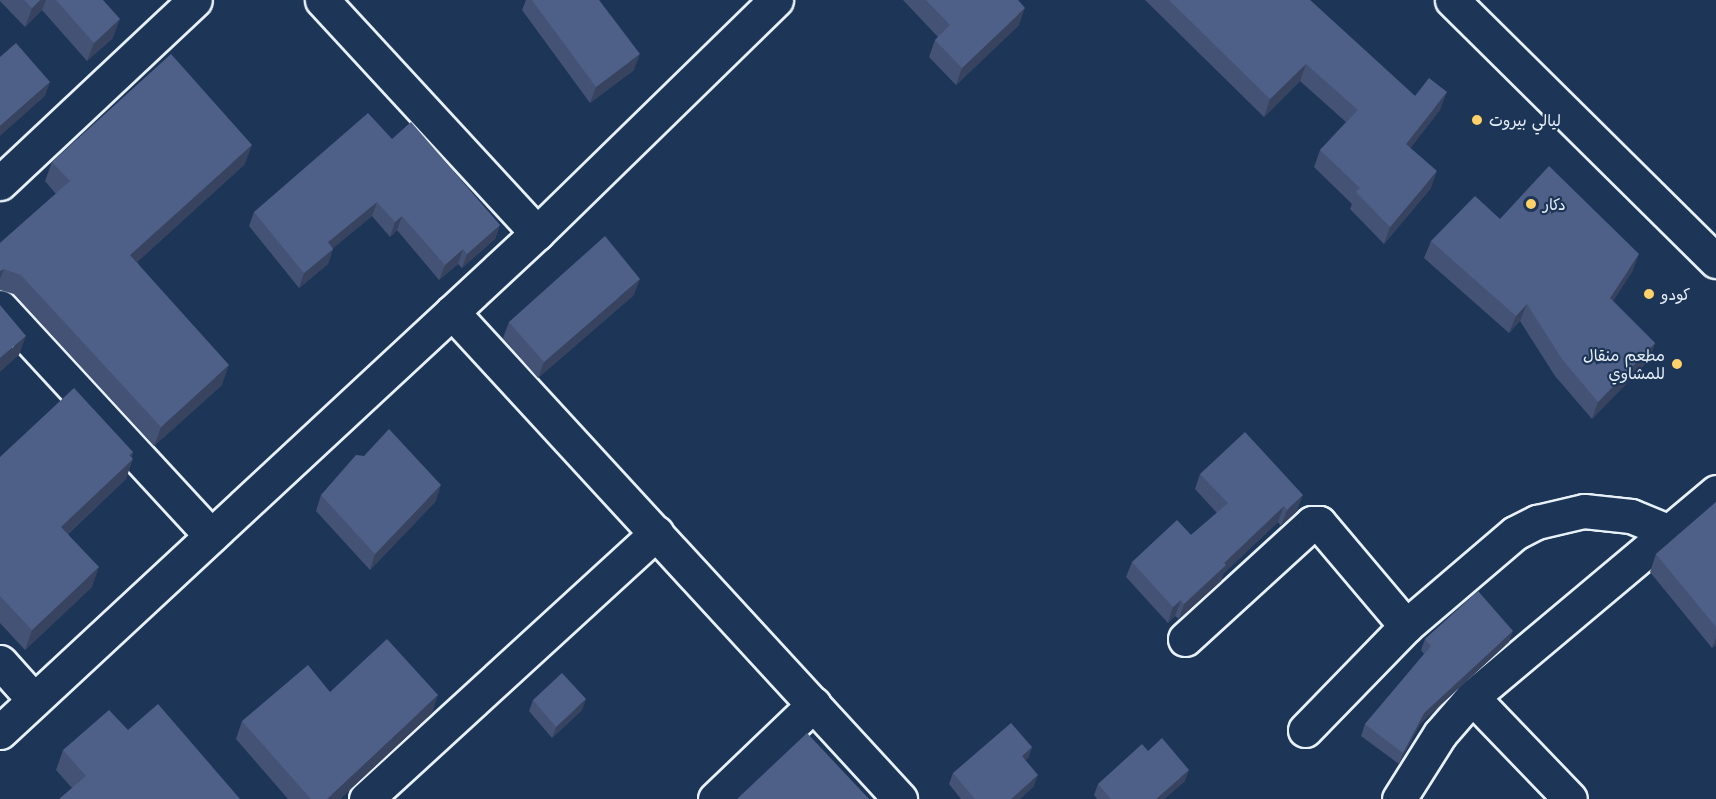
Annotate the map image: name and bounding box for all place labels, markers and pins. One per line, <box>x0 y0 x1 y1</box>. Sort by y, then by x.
place label: ليالي بيروت <box>1489 110 1561 130</box>
marker: ليالي بيروت <box>1470 113 1484 127</box>
place label: دكار <box>1543 194 1566 214</box>
marker: دكار <box>1524 197 1538 211</box>
place label: كودو <box>1661 284 1690 304</box>
marker: كودو <box>1642 287 1656 301</box>
place label: مطعم منقال للمشاوي <box>1583 345 1665 383</box>
marker: مطعم منقال للمشاوي <box>1670 357 1684 371</box>

